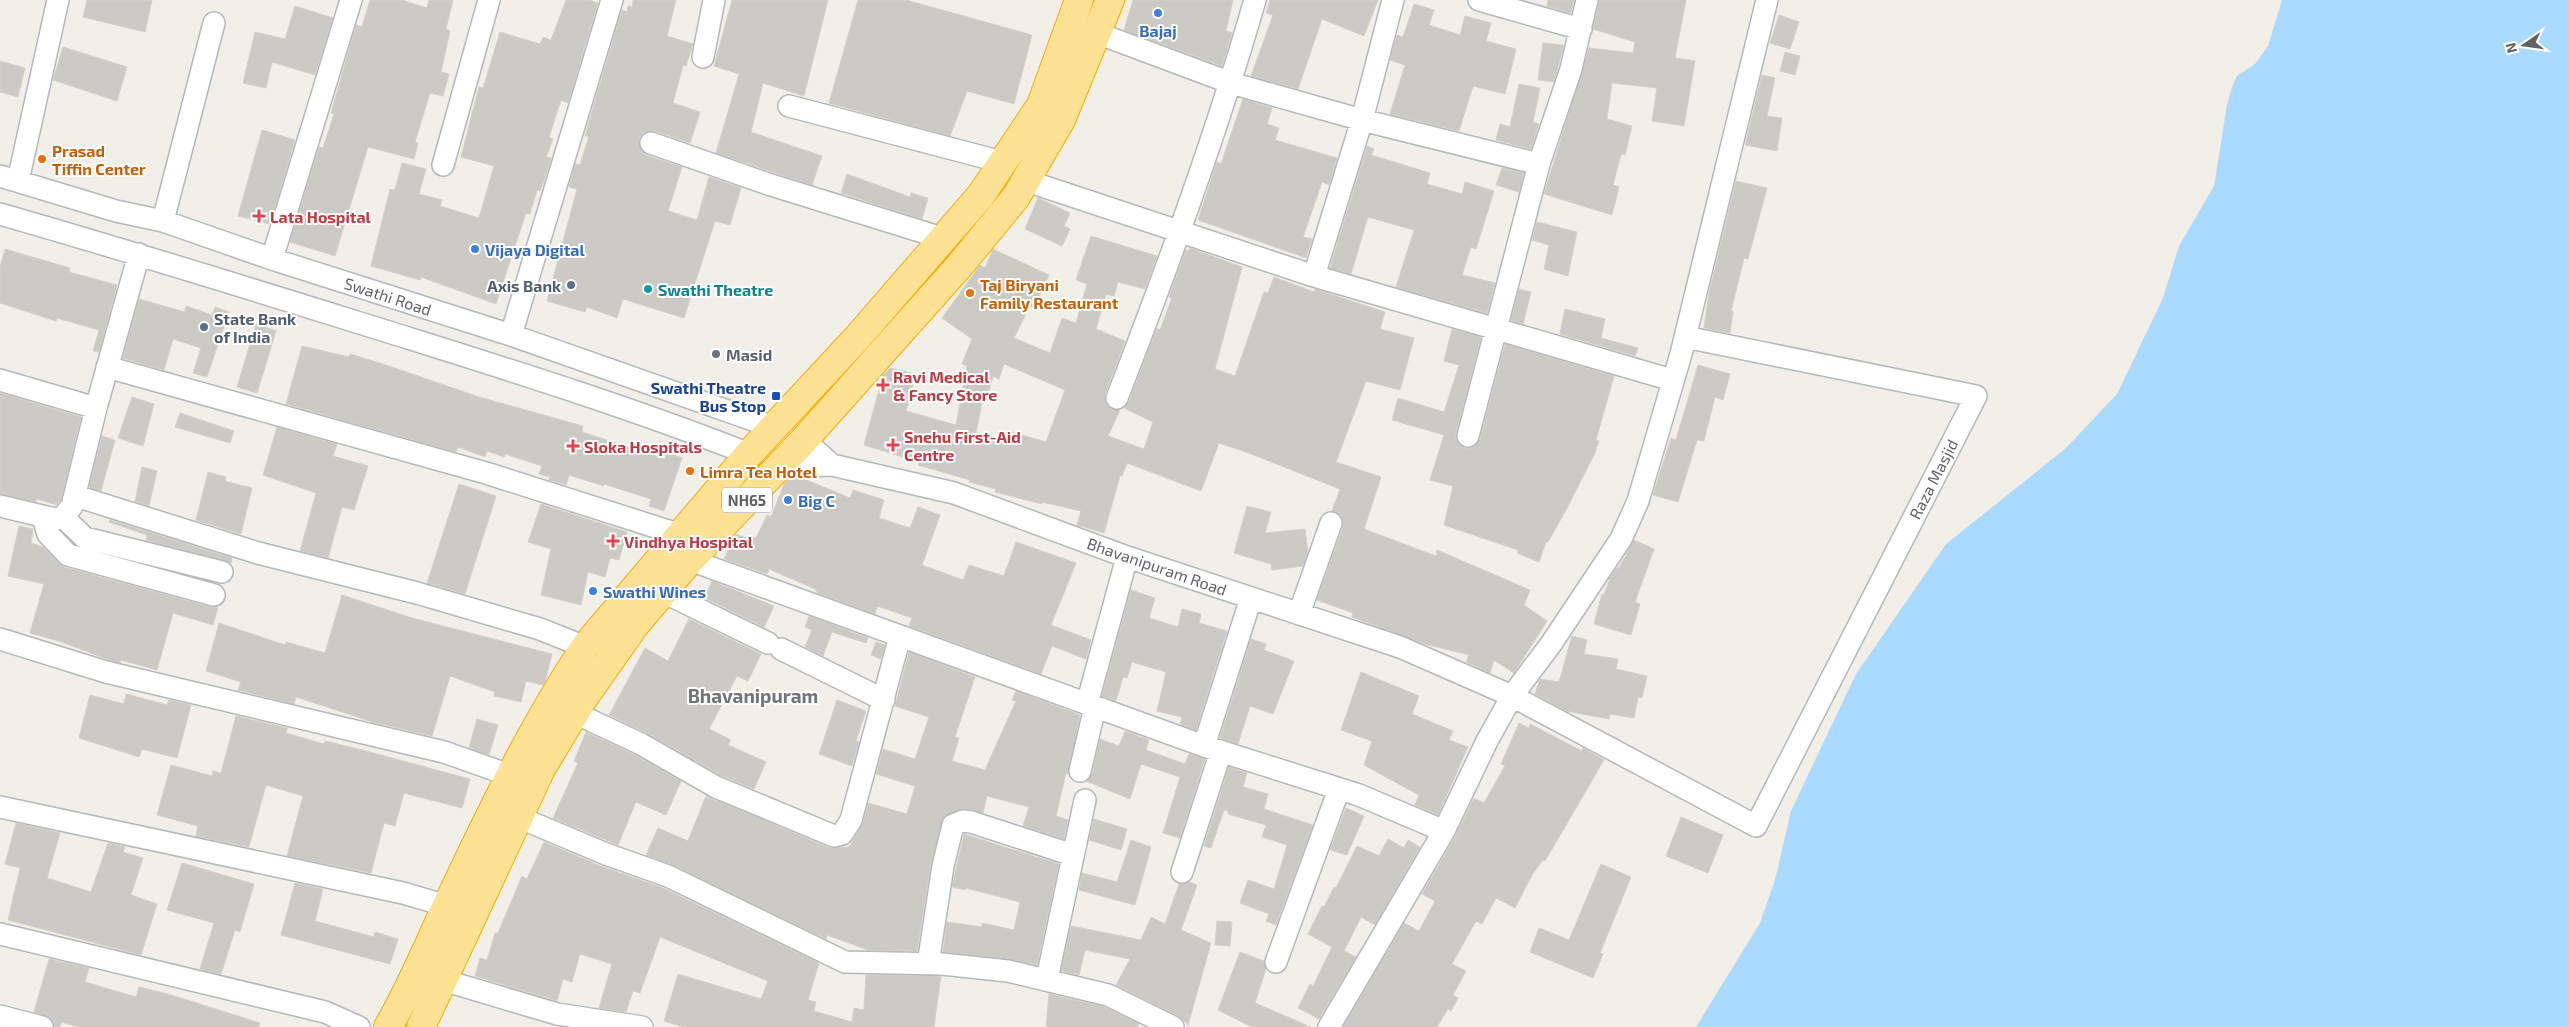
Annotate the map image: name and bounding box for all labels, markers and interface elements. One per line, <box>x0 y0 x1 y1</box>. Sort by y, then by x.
marker: Bajaj <box>1152 7 1164 19</box>
north arrow <box>2499 20 2549 70</box>
place label: Bajaj <box>1139 21 1177 40</box>
text: N <box>2501 41 2520 55</box>
place label: Prasad Tiffin Center <box>52 141 146 178</box>
marker: Prasad Tiffin Center <box>36 153 48 165</box>
place label: Lata Hospital <box>270 207 372 226</box>
marker: Lata Hospital <box>252 209 266 223</box>
place label: Vijaya Digital <box>485 240 585 260</box>
marker: Vijaya Digital <box>469 243 481 255</box>
street label: Swathi Road <box>342 273 434 319</box>
place label: Taj Biryani Family Restaurant <box>980 275 1119 313</box>
place label: Axis Bank <box>487 276 561 295</box>
marker: Axis Bank <box>565 279 577 291</box>
place label: Swathi Theatre <box>658 280 773 299</box>
marker: Swathi Theatre <box>642 283 654 295</box>
marker: Taj Biryani Family Restaurant <box>964 287 976 299</box>
place label: State Bank of India <box>214 309 296 346</box>
marker: State Bank of India <box>198 321 210 333</box>
place label: Masid <box>726 345 772 364</box>
marker: Masid <box>710 348 722 360</box>
place label: Ravi Medical & Fancy Store <box>893 367 997 405</box>
place label: Swathi Theatre Bus Stop <box>651 378 766 415</box>
marker: Ravi Medical & Fancy Store <box>877 379 889 391</box>
marker: Swathi Theatre Bus Stop <box>770 390 782 402</box>
place label: Snehu First-Aid Centre <box>904 427 1021 464</box>
street label: Raza Masjid <box>1905 436 1962 523</box>
place label: Sloka Hospitals <box>584 437 702 456</box>
marker: Snehu First-Aid Centre <box>886 438 900 452</box>
marker: Sloka Hospitals <box>566 439 580 453</box>
place label: Limra Tea Hotel <box>700 462 818 481</box>
marker: Limra Tea Hotel <box>684 465 696 477</box>
road number: NH65 <box>722 488 772 512</box>
place label: Big C <box>798 491 835 510</box>
marker: Big C <box>782 494 794 506</box>
place label: Vindhya Hospital <box>624 532 754 552</box>
street label: Bhavanipuram Road <box>1085 533 1229 599</box>
marker: Vindhya Hospital <box>606 534 620 548</box>
place label: Swathi Wines <box>603 582 706 601</box>
marker: Swathi Wines <box>587 585 599 597</box>
district label: Bhavanipuram <box>688 684 818 707</box>

